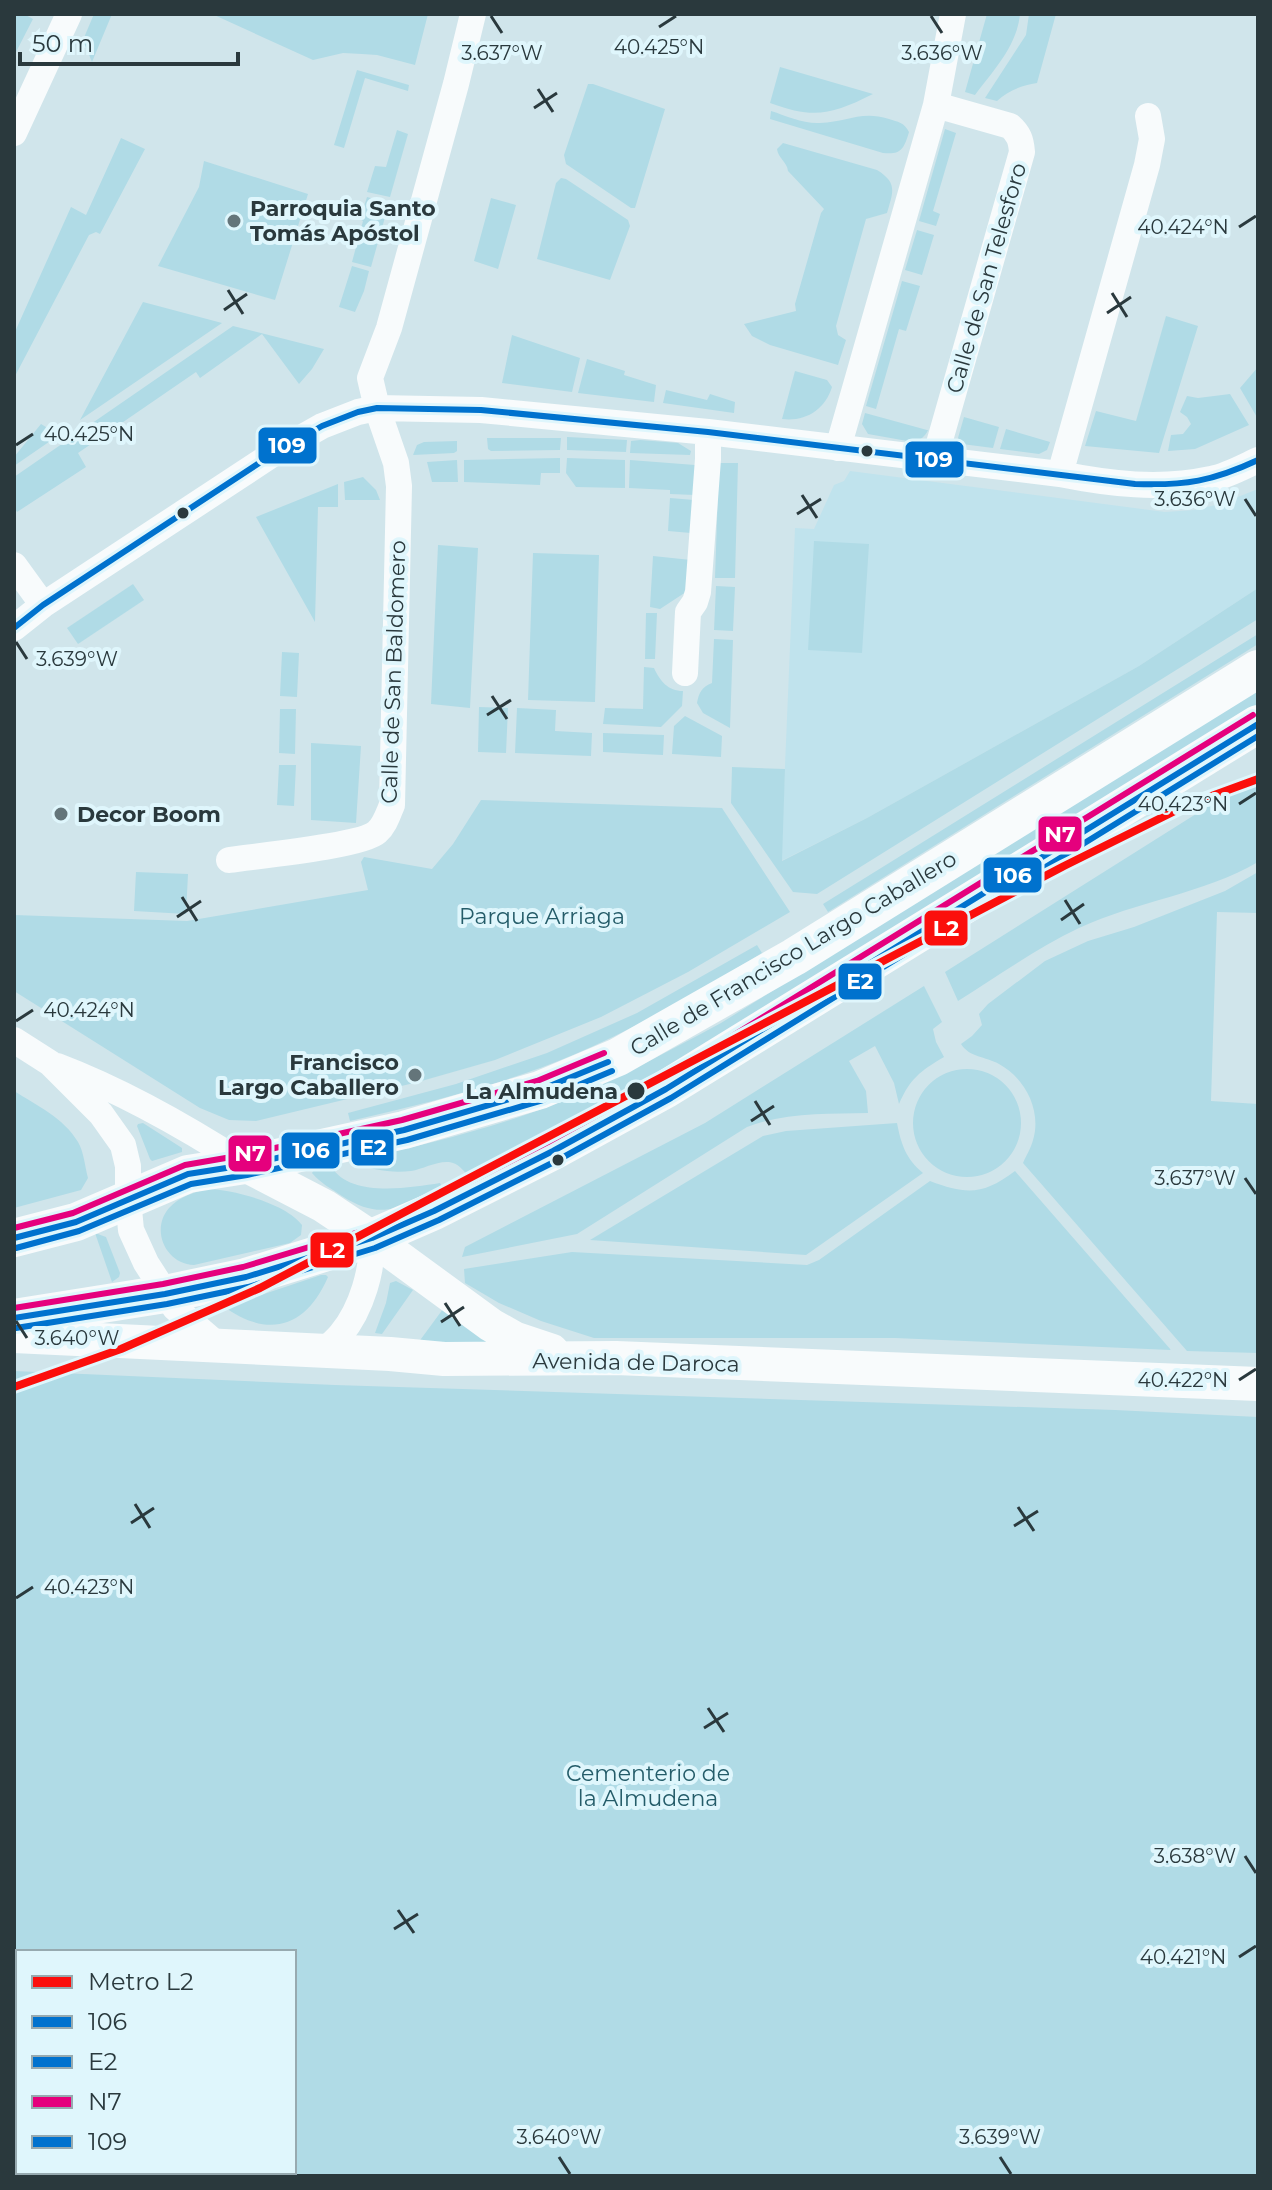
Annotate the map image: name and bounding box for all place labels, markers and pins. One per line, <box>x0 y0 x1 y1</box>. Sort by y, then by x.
place label: Parroquia Santo Tomás Apóstol <box>250 195 436 247</box>
marker: Parroquia Santo Tomás Apóstol <box>225 212 243 230</box>
unlabelled marker <box>859 443 875 459</box>
unlabelled marker <box>175 505 191 521</box>
place label: Decor Boom <box>77 801 221 828</box>
marker: Decor Boom <box>52 805 70 823</box>
place label: Francisco Largo Caballero <box>218 1049 399 1101</box>
marker: Francisco Largo Caballero <box>406 1066 424 1084</box>
place label: La Almudena <box>465 1078 618 1105</box>
marker: La Almudena <box>625 1080 647 1102</box>
unlabelled marker <box>550 1152 566 1168</box>

